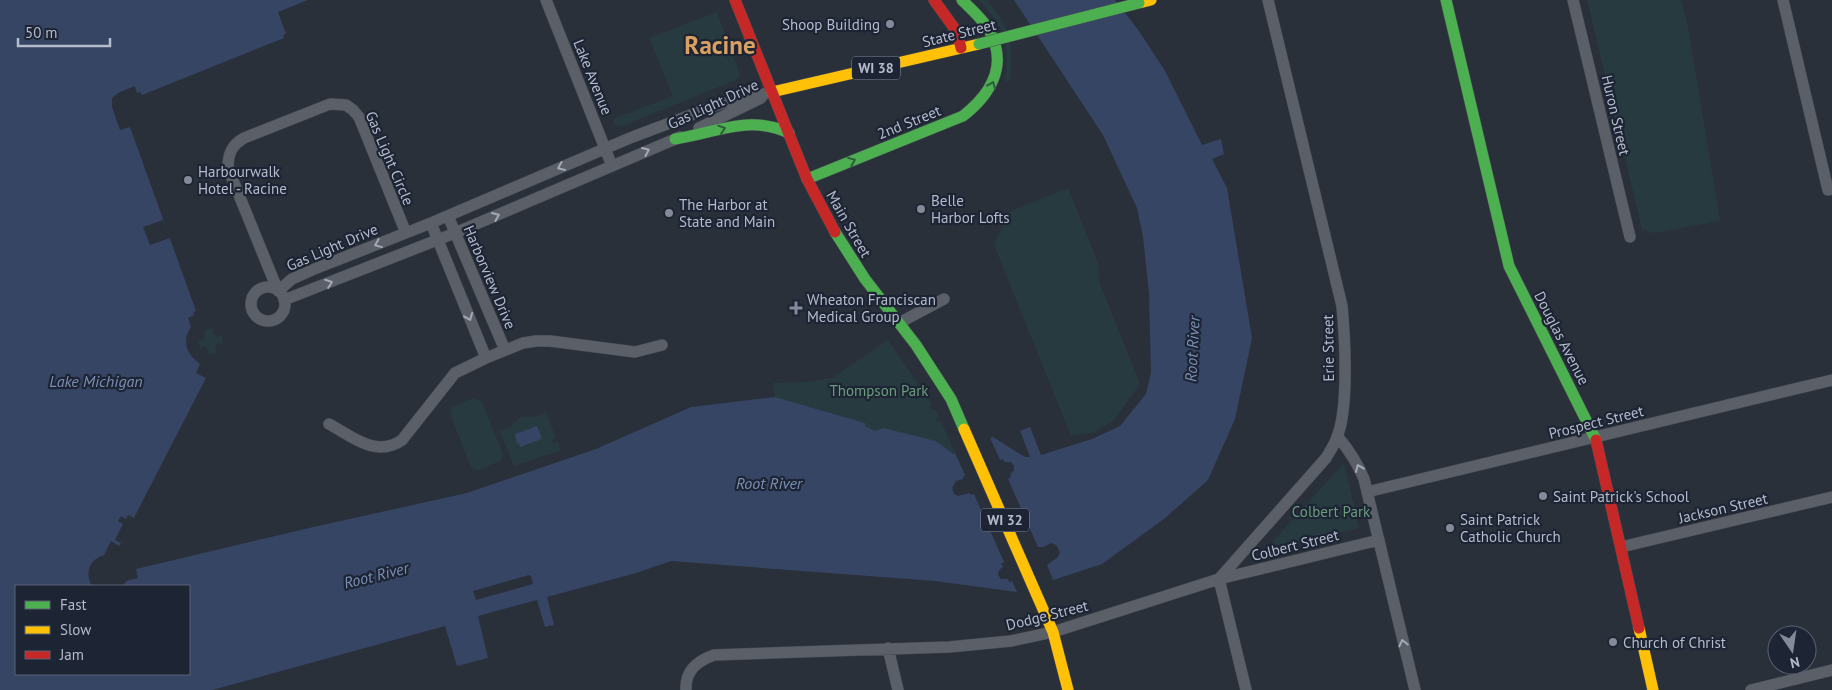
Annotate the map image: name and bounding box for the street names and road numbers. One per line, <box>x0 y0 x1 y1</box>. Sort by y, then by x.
street label: State Street <box>920 15 998 51</box>
street label: Lake Avenue <box>569 36 617 118</box>
road number: WI 38 <box>852 56 900 80</box>
street label: Huron Street <box>1598 73 1634 157</box>
street label: Gas Light Drive <box>665 75 761 133</box>
street label: 2nd Street <box>874 101 944 143</box>
street label: Gas Light Circle <box>362 108 418 208</box>
street label: Main Street <box>822 187 876 261</box>
street label: Gas Light Drive <box>283 219 381 275</box>
street label: Harborview Drive <box>460 222 520 332</box>
street label: Douglas Avenue <box>1530 288 1594 388</box>
street label: Erie Street <box>1318 314 1338 382</box>
street label: Prospect Street <box>1547 401 1645 443</box>
street label: Jackson Street <box>1676 489 1769 528</box>
road number: WI 32 <box>981 508 1029 532</box>
street label: Colbert Street <box>1249 525 1341 565</box>
street label: Dodge Street <box>1004 596 1090 634</box>

